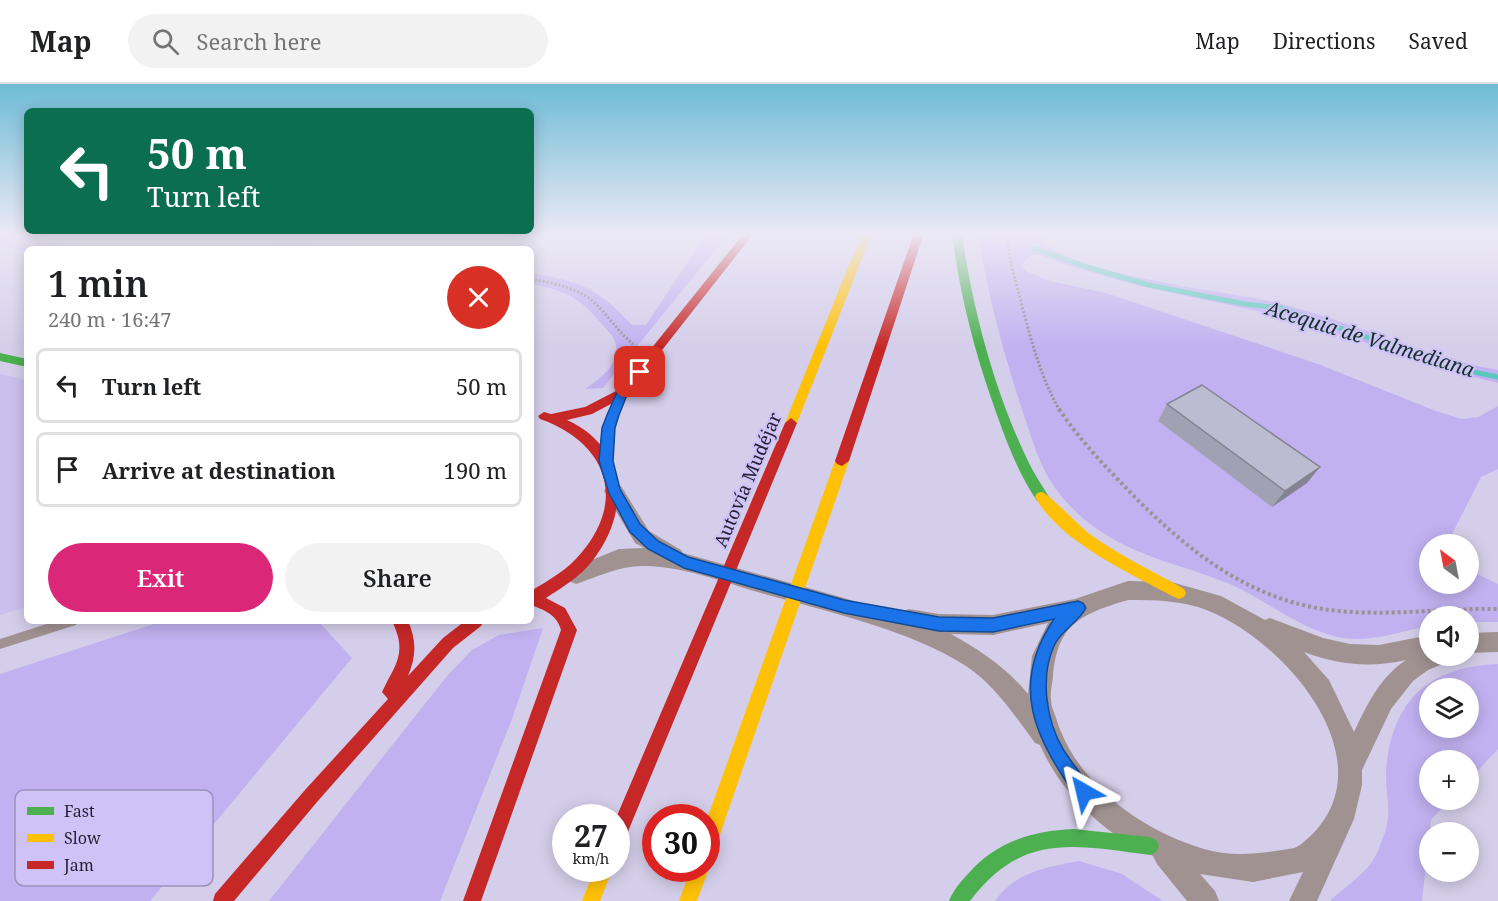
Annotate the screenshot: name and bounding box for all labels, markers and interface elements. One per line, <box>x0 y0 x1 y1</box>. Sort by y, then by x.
search box <box>128 14 548 68</box>
text: Map <box>30 22 92 60</box>
icon: search <box>149 25 182 58</box>
text: Search here <box>197 26 321 56</box>
text: Map <box>1195 27 1240 55</box>
text: Directions <box>1273 27 1375 55</box>
text: Saved <box>1408 27 1468 55</box>
text: 50 m <box>147 124 247 181</box>
icon: left <box>48 132 126 210</box>
text: Turn left <box>147 178 260 215</box>
text: 1 min <box>48 259 149 308</box>
button: close <box>447 266 510 329</box>
water label: Acequia de Valmediana <box>1261 293 1478 383</box>
text: 240 m · 16:47 <box>48 306 171 333</box>
pin <box>614 346 665 397</box>
icon: arrive <box>623 355 656 388</box>
icon: left <box>51 369 84 402</box>
text: Turn left <box>102 371 201 401</box>
text: 50 m <box>456 371 507 401</box>
street label: Autovía Mudéjar <box>708 408 787 551</box>
icon: arrive <box>51 453 84 486</box>
text: Arrive at destination <box>102 455 336 485</box>
text: 190 m <box>444 455 507 485</box>
north arrow <box>1419 534 1479 594</box>
map controls <box>1419 534 1479 882</box>
button: Exit <box>48 543 273 612</box>
button: Share <box>285 543 510 612</box>
button: sound <box>1419 606 1479 666</box>
button: layers <box>1419 678 1479 738</box>
button: + <box>1419 750 1479 810</box>
position arrow <box>1052 760 1116 824</box>
legend <box>15 790 213 886</box>
text: Fast <box>64 800 95 822</box>
speed limit sign: 30 <box>642 804 720 882</box>
text: 27 <box>574 815 608 856</box>
button: − <box>1419 822 1479 882</box>
text: Slow <box>64 827 101 849</box>
text: km/h <box>573 848 609 868</box>
text: Jam <box>63 854 94 876</box>

